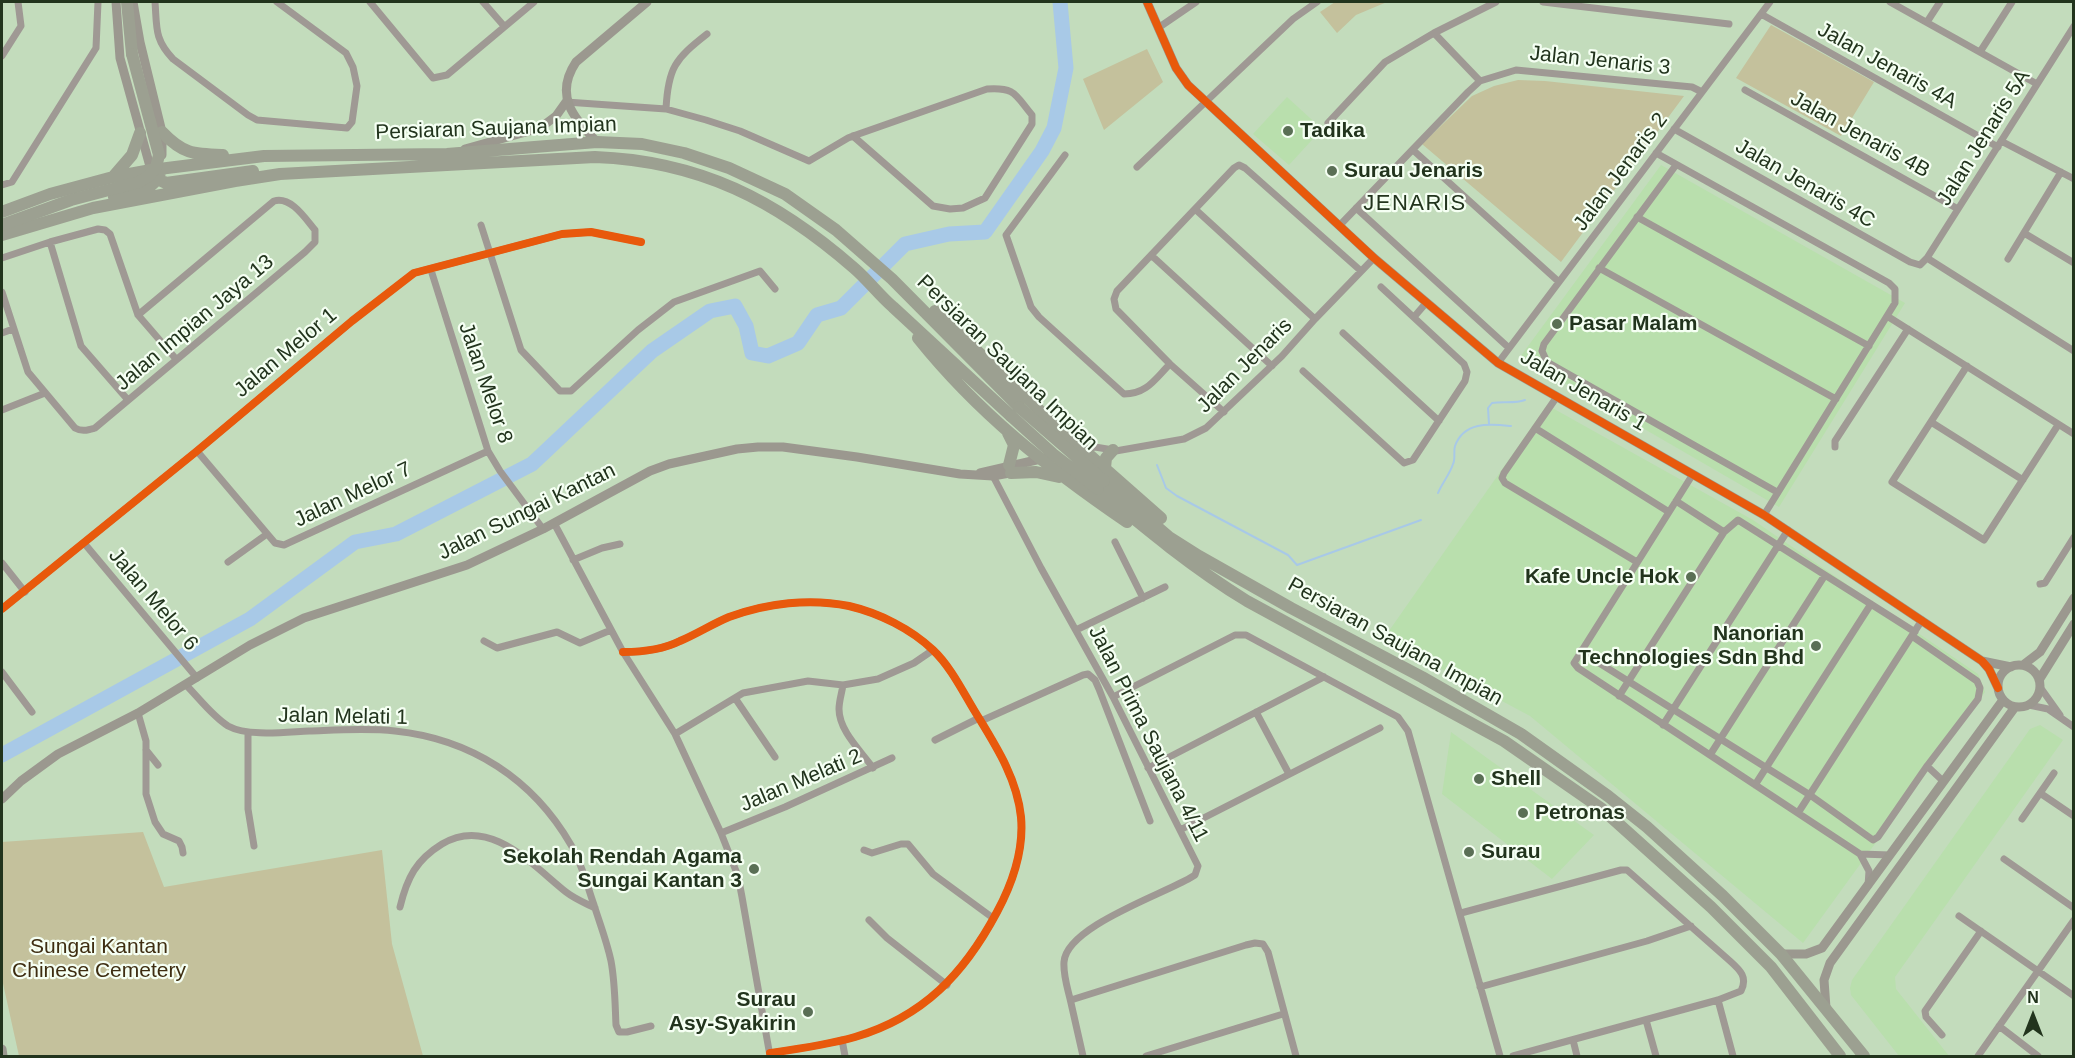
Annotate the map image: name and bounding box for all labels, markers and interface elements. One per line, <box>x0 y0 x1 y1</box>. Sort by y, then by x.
street label: Jalan Jenaris 4A <box>1813 17 1961 115</box>
street label: Jalan Jenaris 3 <box>1528 41 1672 81</box>
street label: Jalan Jenaris 5A <box>1932 65 2036 211</box>
street label: Jalan Jenaris 4B <box>1786 86 1934 184</box>
street label: Jalan Jenaris 2 <box>1568 108 1674 236</box>
street label: Persiaran Saujana Impian <box>375 112 617 146</box>
place label: Tadika <box>1300 118 1365 144</box>
marker: Tadika <box>1281 124 1295 138</box>
street label: Jalan Jenaris 4C <box>1731 134 1879 234</box>
place label: Surau Jenaris <box>1344 158 1483 184</box>
marker: Surau Jenaris <box>1325 164 1339 178</box>
district label: JENARIS <box>1363 191 1467 217</box>
street label: Jalan Impian Jaya 13 <box>111 250 279 396</box>
street label: Persiaran Saujana Impian <box>911 270 1103 456</box>
street label: Jalan Melor 1 <box>230 303 342 403</box>
place label: Pasar Malam <box>1569 311 1697 337</box>
street label: Jalan Jenaris <box>1192 313 1298 419</box>
marker: Pasar Malam <box>1550 317 1564 331</box>
street label: Jalan Melor 8 <box>453 319 517 447</box>
street label: Jalan Jenaris 1 <box>1516 345 1650 437</box>
street label: Jalan Melor 7 <box>291 457 415 533</box>
street label: Jalan Sungai Kantan <box>434 458 620 566</box>
street label: Jalan Melor 6 <box>103 544 203 656</box>
place label: Kafe Uncle Hok <box>1525 564 1679 590</box>
marker: Kafe Uncle Hok <box>1684 570 1698 584</box>
street label: Persiaran Saujana Impian <box>1283 572 1507 712</box>
place label: Nanorian Technologies Sdn Bhd <box>1578 621 1804 671</box>
street label: Jalan Prima Saujana 4/11 <box>1083 622 1213 846</box>
marker: Nanorian Technologies Sdn Bhd <box>1809 639 1823 653</box>
street label: Jalan Melati 1 <box>278 703 408 731</box>
street label: Jalan Melati 2 <box>736 744 866 818</box>
place label: Shell <box>1491 766 1541 792</box>
marker: Shell <box>1472 772 1486 786</box>
place label: Petronas <box>1535 800 1625 826</box>
marker: Petronas <box>1516 806 1530 820</box>
place label: Surau <box>1481 839 1541 865</box>
place label: Sekolah Rendah Agama Sungai Kantan 3 <box>503 844 742 894</box>
marker: Surau <box>1462 845 1476 859</box>
marker: Sekolah Rendah Agama Sungai Kantan 3 <box>747 862 761 876</box>
park label: Sungai Kantan Chinese Cemetery <box>12 934 186 984</box>
north arrow <box>2003 986 2063 1046</box>
place label: Surau Asy-Syakirin <box>669 987 796 1037</box>
text: N <box>2027 989 2039 1006</box>
marker: Surau Asy-Syakirin <box>801 1005 815 1019</box>

